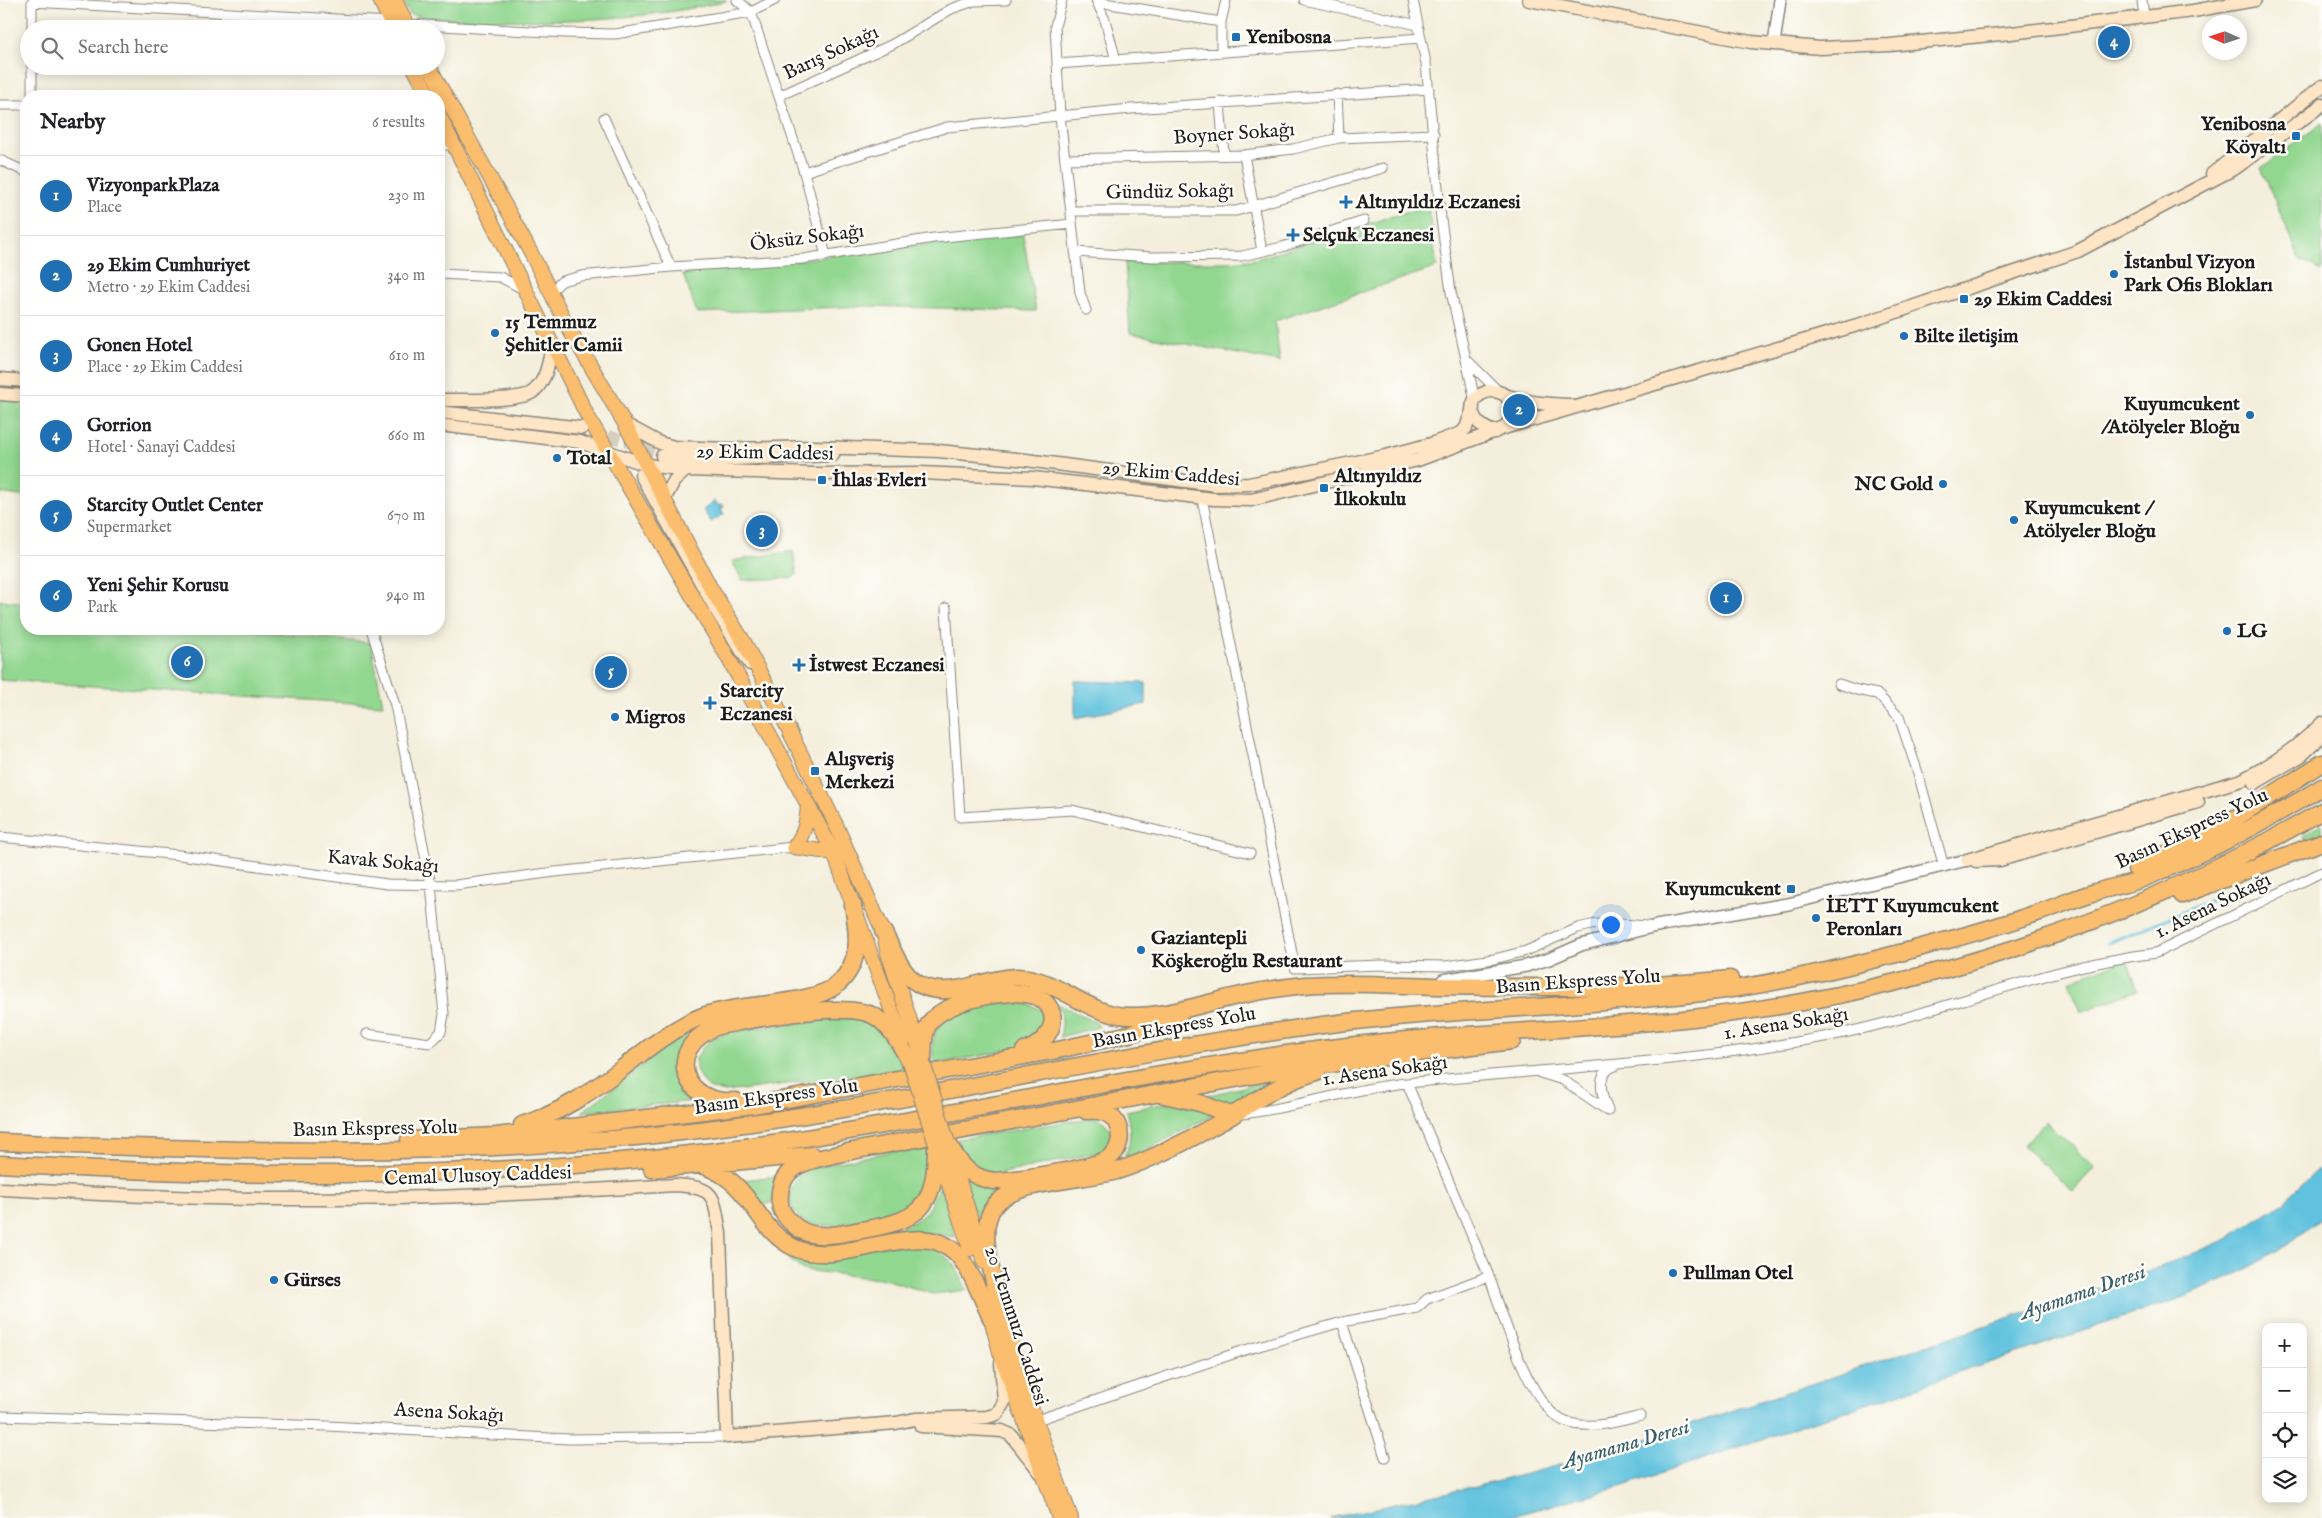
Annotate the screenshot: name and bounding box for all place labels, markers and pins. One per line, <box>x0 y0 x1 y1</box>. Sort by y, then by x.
pin: 4 <box>2098 23 2130 61</box>
place label: Yenibosna <box>1246 25 1332 50</box>
marker: Yenibosna <box>1230 31 1242 43</box>
place label: Yenibosna Köyaltı <box>2201 112 2287 160</box>
marker: Yenibosna Köyaltı <box>2290 130 2302 142</box>
place label: Altınyıldız Eczanesi <box>1355 190 1521 215</box>
marker: Altınyıldız Eczanesi <box>1340 196 1352 208</box>
place label: Selçuk Eczanesi <box>1303 223 1435 248</box>
marker: Selçuk Eczanesi <box>1287 229 1299 241</box>
place label: İstanbul Vizyon Park Ofis Blokları <box>2124 250 2273 298</box>
marker: İstanbul Vizyon Park Ofis Blokları <box>2108 268 2120 280</box>
place label: 29 Ekim Caddesi <box>1974 287 2113 312</box>
marker: 29 Ekim Caddesi <box>1958 293 1970 305</box>
place label: 15 Temmuz Şehitler Camii <box>505 310 623 358</box>
place label: Bilte iletişim <box>1914 324 2019 349</box>
marker: 15 Temmuz Şehitler Camii <box>489 327 501 339</box>
marker: Bilte iletişim <box>1898 330 1910 342</box>
pin: 2 <box>1503 391 1535 429</box>
place label: Kuyumcukent /Atölyeler Bloğu <box>2100 392 2241 440</box>
marker: Kuyumcukent /Atölyeler Bloğu <box>2244 409 2256 421</box>
place label: Total <box>566 446 612 471</box>
marker: Total <box>551 452 563 464</box>
place label: Altınyıldız İlkokulu <box>1333 464 1422 512</box>
place label: İhlas Evleri <box>832 468 927 493</box>
place label: NC Gold <box>1854 472 1934 497</box>
marker: İhlas Evleri <box>816 474 828 486</box>
marker: NC Gold <box>1937 478 1949 490</box>
marker: Altınyıldız İlkokulu <box>1318 482 1330 494</box>
place label: Kuyumcukent / Atölyeler Bloğu <box>2023 496 2157 544</box>
pin: 3 <box>746 512 778 550</box>
marker: Kuyumcukent / Atölyeler Bloğu <box>2008 514 2020 526</box>
pin: 1 <box>1710 579 1742 617</box>
place label: LG <box>2237 619 2268 644</box>
marker: LG <box>2221 625 2233 637</box>
pin: 6 <box>171 643 203 681</box>
pin: 5 <box>595 653 627 691</box>
place label: İstwest Eczanesi <box>809 653 945 678</box>
marker: İstwest Eczanesi <box>793 659 805 671</box>
place label: Starcity Eczanesi <box>720 679 793 727</box>
marker: Starcity Eczanesi <box>704 697 716 709</box>
place label: Migros <box>625 705 685 730</box>
marker: Migros <box>609 711 621 723</box>
place label: Alışveriş Merkezi <box>824 747 895 795</box>
marker: Alışveriş Merkezi <box>809 765 821 777</box>
place label: Kuyumcukent <box>1664 877 1781 902</box>
marker: Kuyumcukent <box>1785 883 1797 895</box>
place label: İETT Kuyumcukent Peronları <box>1826 894 1999 942</box>
marker: İETT Kuyumcukent Peronları <box>1810 912 1822 924</box>
place label: Gaziantepli Köşkeroğlu Restaurant <box>1151 926 1343 974</box>
marker: Gaziantepli Köşkeroğlu Restaurant <box>1135 944 1147 956</box>
place label: Pullman Otel <box>1683 1261 1794 1286</box>
marker: Pullman Otel <box>1667 1267 1679 1279</box>
place label: Gürses <box>284 1268 341 1293</box>
marker: Gürses <box>268 1274 280 1286</box>

